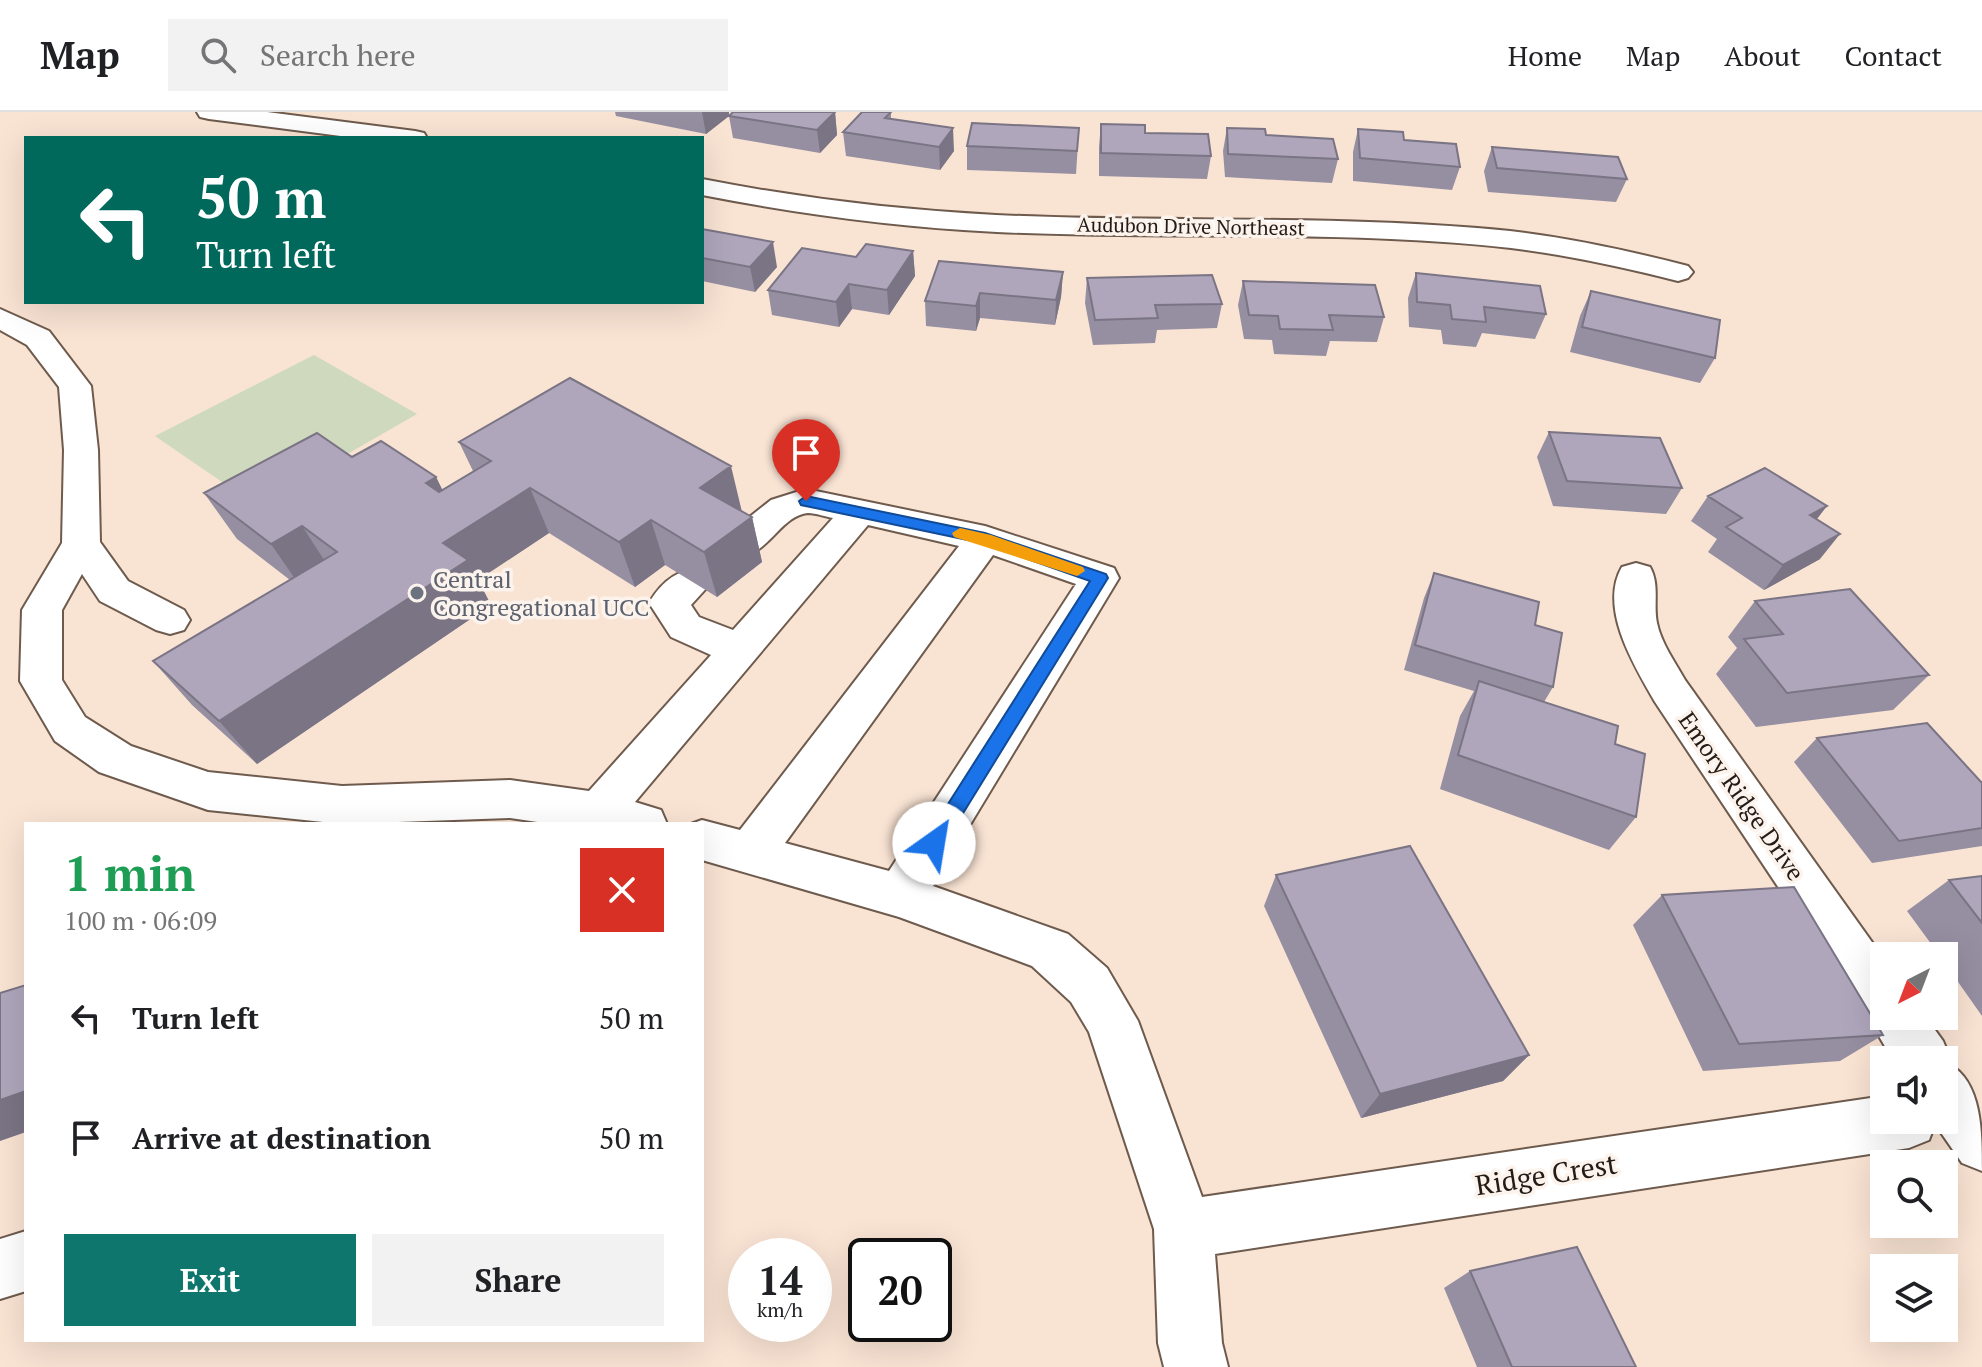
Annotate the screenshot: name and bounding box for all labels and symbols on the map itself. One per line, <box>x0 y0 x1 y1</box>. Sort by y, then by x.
street label: Audubon Drive Northeast <box>1077 211 1306 241</box>
pin <box>772 419 840 501</box>
place label: Central Congregational UCC <box>433 563 649 623</box>
marker: Central Congregational UCC <box>408 584 426 602</box>
street label: Emory Ridge Drive <box>1672 705 1812 887</box>
position arrow <box>892 801 976 885</box>
north arrow <box>1870 942 1958 1030</box>
street label: Ridge Crest <box>1473 1144 1620 1203</box>
speed limit sign: 20 <box>848 1238 952 1342</box>

